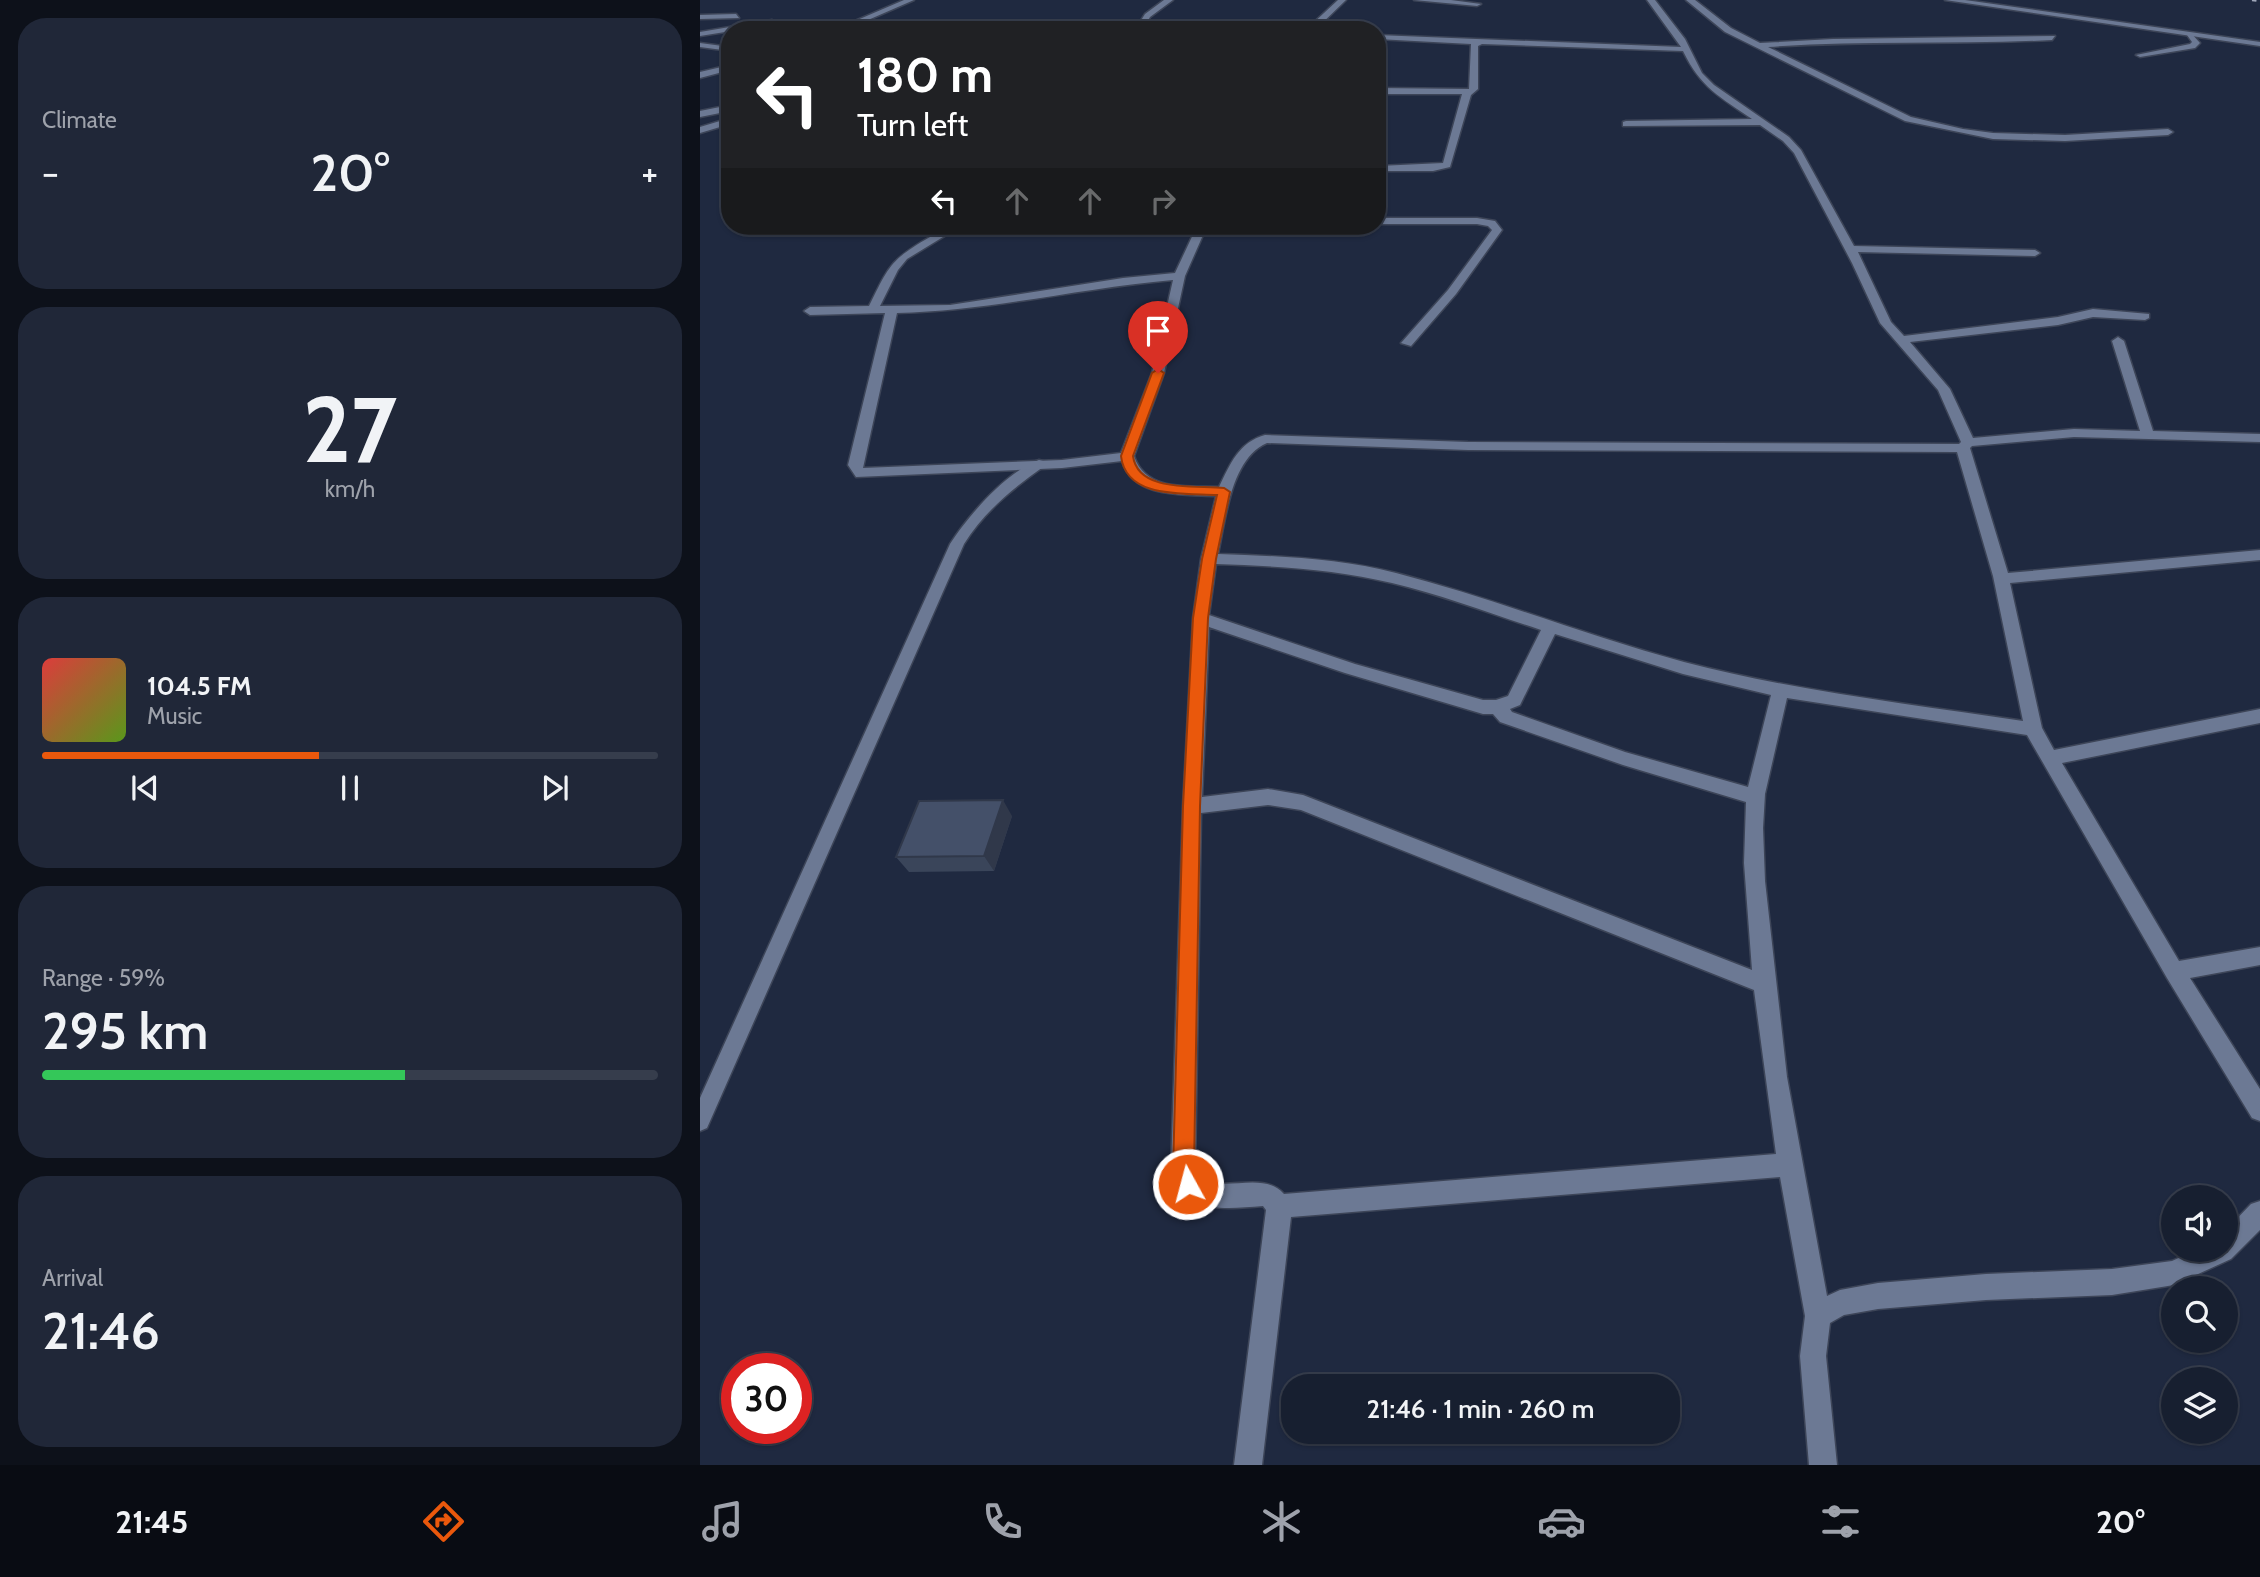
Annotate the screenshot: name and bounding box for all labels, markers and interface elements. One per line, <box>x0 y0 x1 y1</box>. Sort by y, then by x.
text: 180 m <box>857 45 993 104</box>
icon: left <box>742 49 833 140</box>
text: Turn left <box>857 105 968 144</box>
text: Climate <box>42 106 117 134</box>
text: 20° <box>310 141 390 204</box>
text: − <box>42 149 59 196</box>
text: + <box>641 149 658 196</box>
icon: left <box>925 182 963 220</box>
icon: ahead <box>998 182 1036 220</box>
icon: ahead <box>1071 182 1109 220</box>
icon: right <box>1144 182 1182 220</box>
pin <box>1128 301 1188 373</box>
icon: arrive <box>1139 312 1177 350</box>
text: 27 <box>303 374 397 485</box>
text: km/h <box>325 475 375 503</box>
text: 104.5 FM <box>147 670 252 702</box>
text: Music <box>147 702 202 730</box>
icon: previous <box>126 769 164 807</box>
icon: pause <box>331 769 369 807</box>
icon: next <box>536 769 574 807</box>
text: Range · 59% <box>42 964 165 992</box>
text: 295 km <box>42 999 208 1062</box>
position arrow <box>1151 1147 1225 1221</box>
map controls <box>2161 1185 2238 1444</box>
button: sound <box>2161 1185 2238 1262</box>
text: Arrival <box>42 1264 103 1292</box>
button: search <box>2161 1276 2238 1353</box>
text: 21:46 <box>42 1299 160 1362</box>
speed limit sign: 30 <box>721 1353 812 1444</box>
button: layers <box>2161 1367 2238 1444</box>
text: 21:46 · 1 min · 260 m <box>1367 1393 1594 1425</box>
icon: directions <box>419 1497 468 1546</box>
icon: music <box>698 1497 747 1546</box>
icon: phone <box>978 1497 1027 1546</box>
icon: climate <box>1257 1497 1306 1546</box>
icon: car <box>1537 1497 1586 1546</box>
icon: filters <box>1816 1497 1865 1546</box>
text: 21:45 <box>115 1502 188 1541</box>
text: 20° <box>2096 1502 2145 1541</box>

